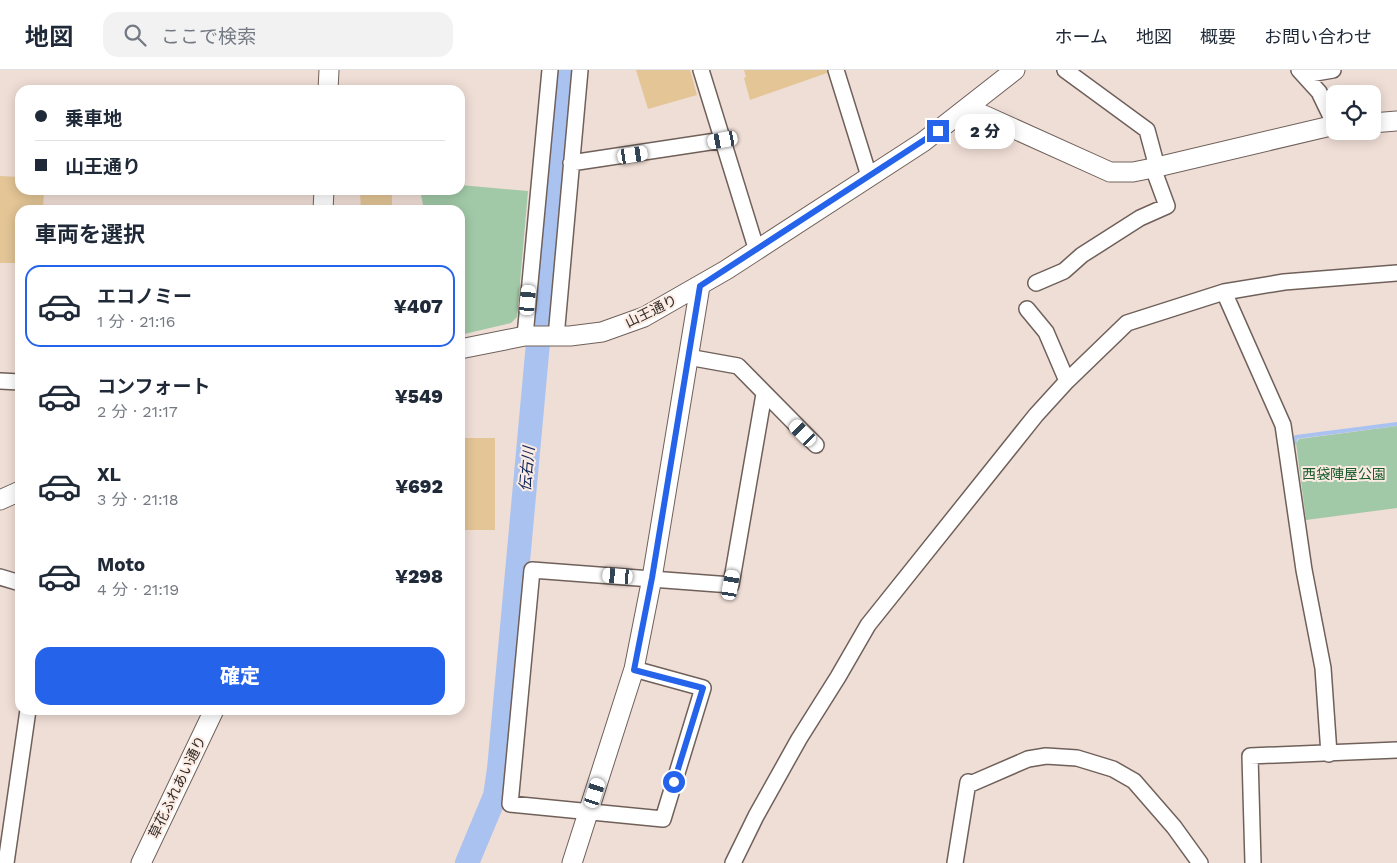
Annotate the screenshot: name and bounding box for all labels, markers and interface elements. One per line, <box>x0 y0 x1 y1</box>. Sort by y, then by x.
search box <box>103 12 453 57</box>
icon: search <box>121 21 149 49</box>
text: 地図 <box>25 23 73 51</box>
text: ここで検索 <box>161 25 256 48</box>
text: ホーム <box>1055 26 1108 47</box>
text: 地図 <box>1136 26 1172 47</box>
text: 概要 <box>1200 26 1236 47</box>
text: お問い合わせ <box>1264 26 1372 47</box>
map controls <box>1326 85 1381 140</box>
button: locate <box>1326 85 1381 140</box>
text: 乗車地 <box>65 107 122 130</box>
callout: 2 分 <box>956 114 1016 148</box>
route end <box>927 120 949 142</box>
text: 2 分 <box>970 122 1000 141</box>
car <box>706 130 739 150</box>
car <box>617 145 648 165</box>
text: 山王通り <box>65 155 141 178</box>
text: 車両を選択 <box>35 222 145 247</box>
icon: car <box>37 284 82 329</box>
car <box>519 284 536 316</box>
text: エコノミー <box>97 285 192 308</box>
street label: 山王通り <box>622 292 680 330</box>
text: ¥407 <box>394 295 443 318</box>
text: 1 分 · 21:16 <box>97 312 176 331</box>
icon: car <box>37 374 82 419</box>
text: コンフォート <box>97 375 210 398</box>
text: ¥549 <box>395 385 443 408</box>
text: 2 分 · 21:17 <box>97 402 178 421</box>
car <box>787 417 818 449</box>
water label: 伝右川 <box>516 444 538 492</box>
text: XL <box>97 463 121 486</box>
icon: car <box>37 464 82 509</box>
park label: 西袋陣屋公園 <box>1302 466 1386 482</box>
text: ¥692 <box>395 475 443 498</box>
text: 3 分 · 21:18 <box>97 490 179 509</box>
text: Moto <box>97 553 145 576</box>
icon: car <box>37 554 82 599</box>
text: ¥298 <box>395 565 443 588</box>
car <box>602 567 633 585</box>
car <box>721 569 740 601</box>
text: 4 分 · 21:19 <box>97 580 179 599</box>
button: 確定 <box>35 647 445 705</box>
street label: 草花ふれあい通り <box>145 733 209 841</box>
route start <box>663 771 685 793</box>
car <box>583 776 606 810</box>

